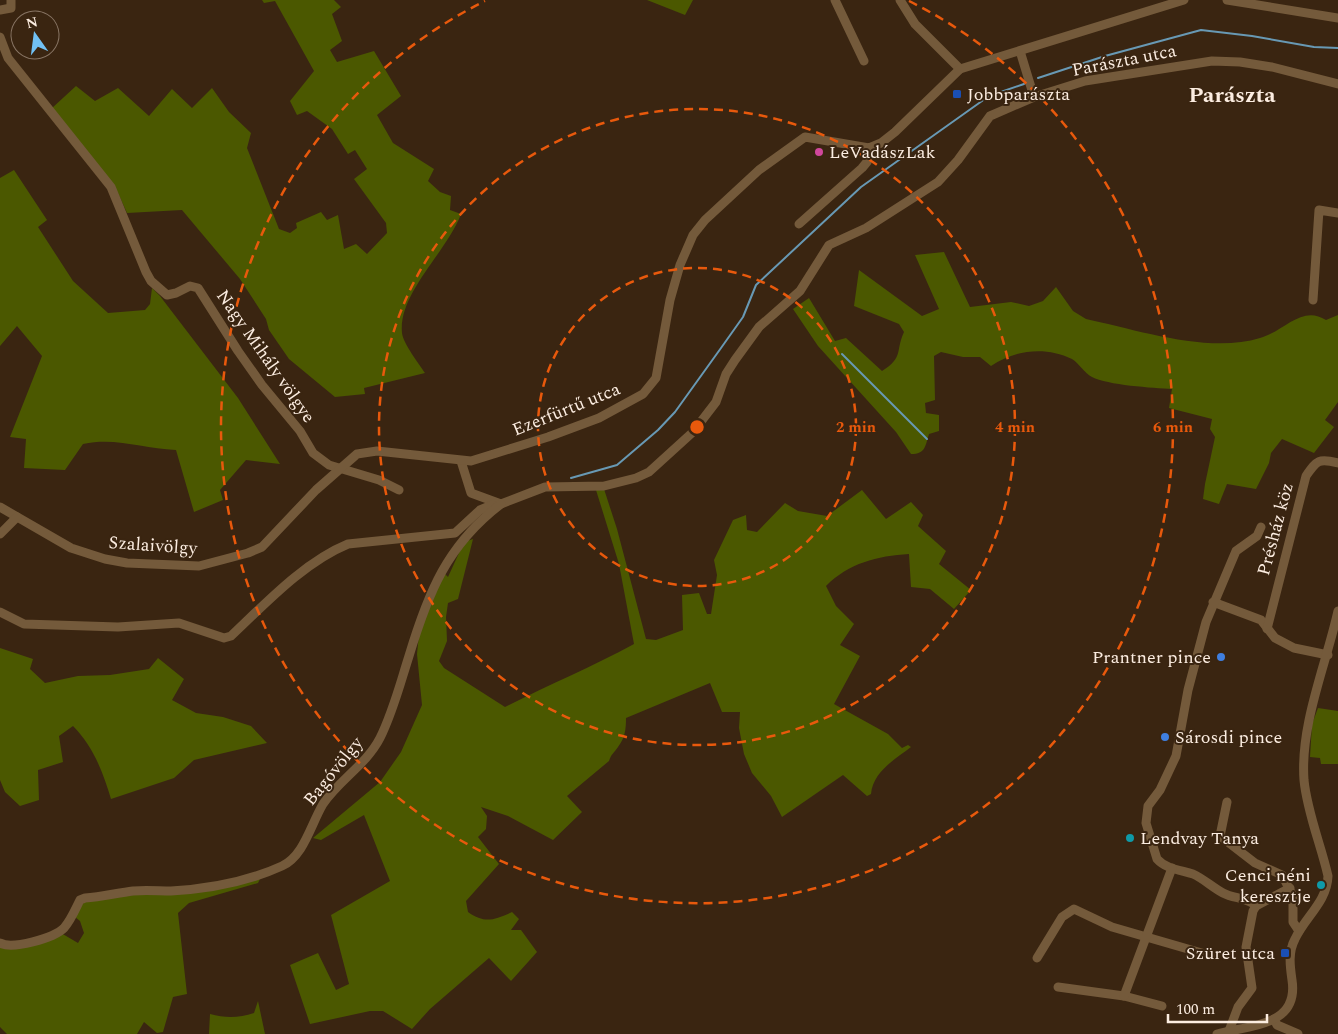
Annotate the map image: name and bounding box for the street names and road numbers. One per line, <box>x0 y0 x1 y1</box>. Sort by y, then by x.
street label: Parászta utca <box>1070 37 1179 84</box>
street label: Nagy Mihály völgye <box>209 284 322 428</box>
street label: Ezerfürtű utca <box>508 375 625 443</box>
street label: Présház köz <box>1250 480 1301 579</box>
street label: Szalaivölgy <box>108 529 200 562</box>
street label: Bagóvölgy <box>297 730 371 812</box>

